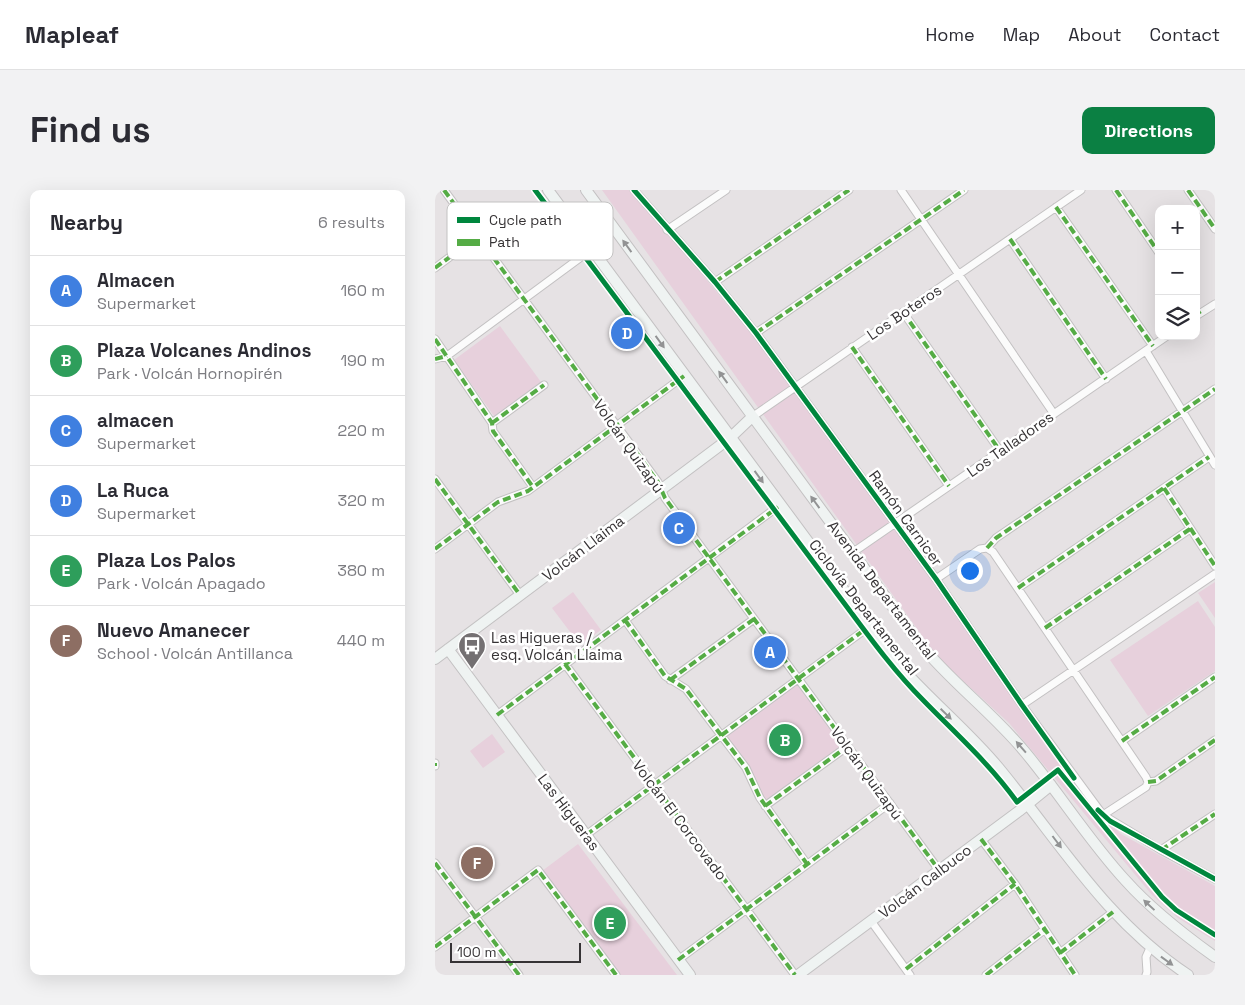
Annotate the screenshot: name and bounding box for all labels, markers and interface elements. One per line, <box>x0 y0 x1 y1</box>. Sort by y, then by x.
text: Mapleaf <box>25 19 119 50</box>
text: Home <box>926 23 975 46</box>
text: Map <box>1003 23 1040 46</box>
text: About <box>1068 23 1122 46</box>
text: Contact <box>1150 23 1220 46</box>
button: Directions <box>1082 107 1215 154</box>
text: Find us <box>30 108 151 152</box>
legend <box>447 202 613 260</box>
map controls <box>1155 205 1200 340</box>
button: + <box>1155 205 1200 250</box>
text: Nearby <box>50 209 123 236</box>
text: Cycle path <box>489 211 562 229</box>
text: 6 results <box>318 212 385 233</box>
text: Path <box>489 233 520 251</box>
one-way arrow <box>622 239 632 253</box>
button: − <box>1155 250 1200 295</box>
text: Almacen <box>97 268 175 293</box>
text: A <box>61 280 71 301</box>
text: 160 m <box>340 280 385 301</box>
street label: Los Boteros <box>863 280 945 344</box>
text: Supermarket <box>97 293 196 314</box>
button: layers <box>1155 295 1200 340</box>
pin: D <box>611 314 643 352</box>
one-way arrow <box>655 335 665 349</box>
text: Plaza Volcanes Andinos <box>97 338 311 363</box>
text: B <box>61 350 71 371</box>
text: 190 m <box>340 350 385 371</box>
text: Park · Volcán Hornopirén <box>97 363 282 384</box>
one-way arrow <box>718 370 728 384</box>
street label: Volcán Quizapú <box>590 395 668 497</box>
street label: Los Talladores <box>963 407 1057 481</box>
text: almacen <box>97 408 174 433</box>
text: C <box>61 420 71 441</box>
text: 220 m <box>338 420 385 441</box>
text: Supermarket <box>97 433 196 454</box>
street label: Ramón Carnicer <box>865 466 947 570</box>
one-way arrow <box>754 470 764 484</box>
text: La Ruca <box>97 478 169 503</box>
text: D <box>61 490 71 511</box>
text: 320 m <box>338 490 385 511</box>
one-way arrow <box>810 496 821 509</box>
text: Supermarket <box>97 503 196 524</box>
pin: C <box>663 509 695 547</box>
street label: Volcán Llaima <box>538 511 628 585</box>
street label: Avenida Departamental <box>824 517 940 663</box>
street label: Ciclovía Departamental <box>805 535 923 679</box>
text: Plaza Los Palos <box>97 548 236 573</box>
your location <box>957 558 983 584</box>
text: E <box>62 560 70 581</box>
text: 380 m <box>337 560 385 581</box>
text: Park · Volcán Apagado <box>97 573 266 594</box>
text: Nuevo Amanecer <box>97 618 250 643</box>
place label: Las Higueras / esq. Volcán Llaima <box>491 628 623 664</box>
text: F <box>62 630 70 651</box>
text: 440 m <box>337 630 385 651</box>
bus stop icon: Las Higueras / esq. Volcán Llaima <box>457 631 487 670</box>
pin: A <box>754 633 786 671</box>
text: School · Volcán Antillanca <box>97 643 293 664</box>
one-way arrow <box>940 708 952 720</box>
pin: B <box>769 721 801 759</box>
street label: Volcán Quizapú <box>827 723 907 823</box>
one-way arrow <box>1015 740 1026 753</box>
street label: Volcán El Corcovado <box>629 756 731 884</box>
street label: Las Higueras <box>534 770 604 854</box>
one-way arrow <box>1052 835 1062 849</box>
street label: Volcán Calbuco <box>875 840 975 922</box>
pin: F <box>461 844 493 882</box>
one-way arrow <box>1144 899 1156 911</box>
pin: E <box>594 904 626 942</box>
scale bar <box>450 940 581 963</box>
text: 100 m <box>457 943 496 961</box>
one-way arrow <box>1161 956 1174 966</box>

